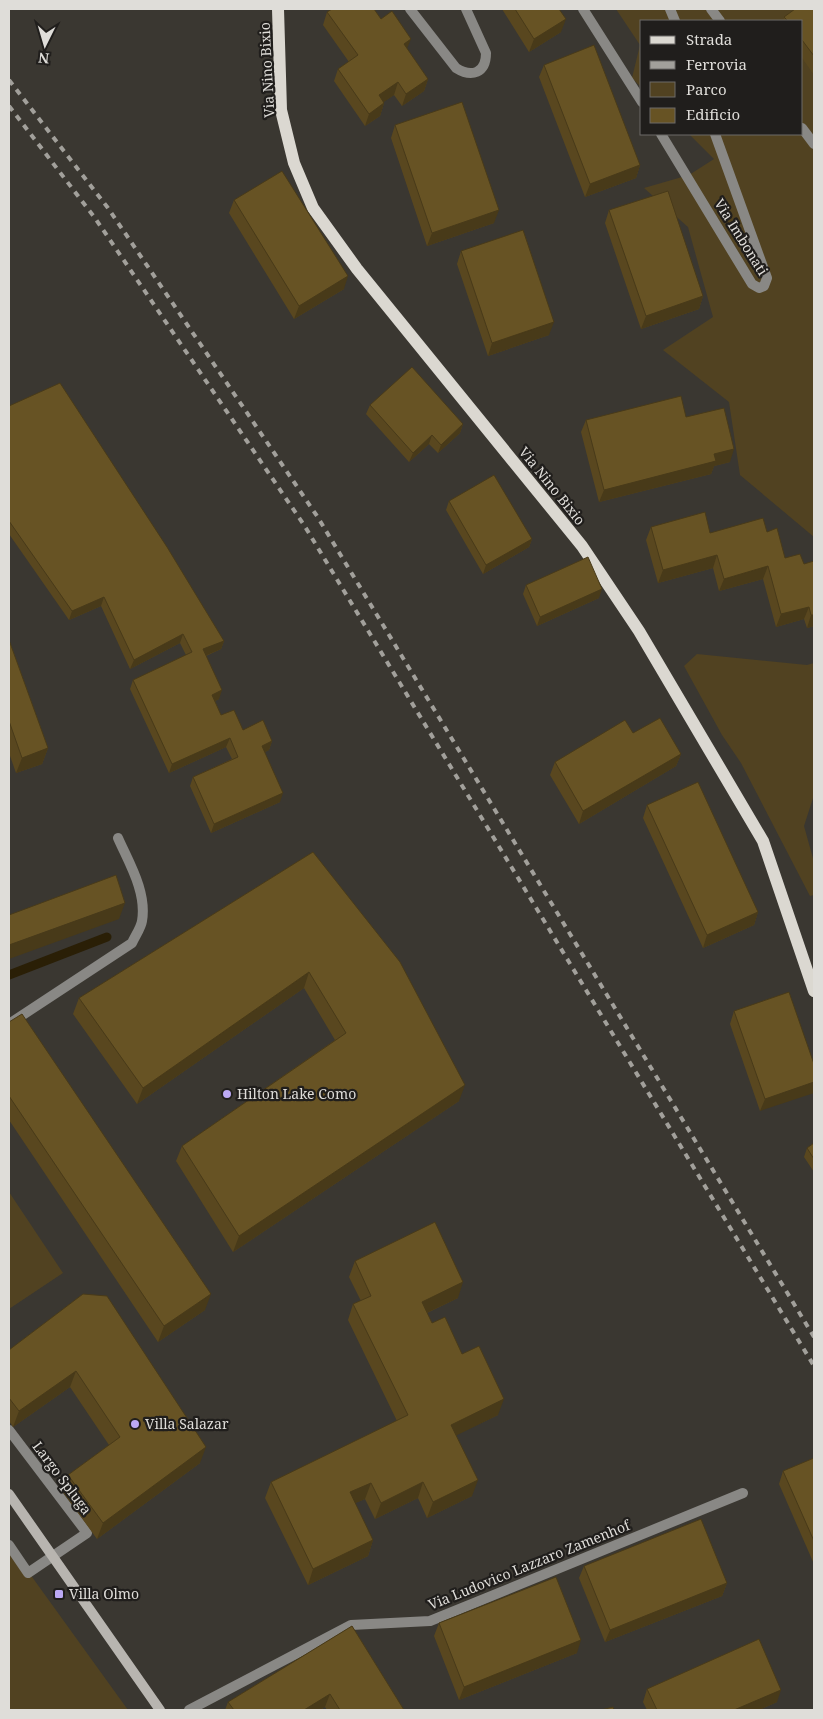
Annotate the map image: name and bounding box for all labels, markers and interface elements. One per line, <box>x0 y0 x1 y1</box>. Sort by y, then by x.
north arrow <box>20 20 70 70</box>
legend <box>640 20 803 135</box>
street label: Via Nino Bixio <box>255 22 278 118</box>
text: Strada <box>686 29 732 49</box>
text: N <box>37 49 50 68</box>
text: Ferrovia <box>686 54 747 74</box>
text: Parco <box>686 79 727 99</box>
text: Edificio <box>686 104 740 124</box>
street label: Via Imbonati <box>710 195 773 279</box>
street label: Via Nino Bixio <box>515 443 590 529</box>
place label: Hilton Lake Como <box>237 1084 356 1103</box>
marker: Hilton Lake Como <box>221 1088 233 1100</box>
place label: Villa Salazar <box>145 1414 229 1433</box>
marker: Villa Salazar <box>129 1418 141 1430</box>
street label: Largo Spluga <box>29 1437 96 1518</box>
street label: Via Ludovico Lazzaro Zamenhof <box>425 1515 634 1614</box>
place label: Villa Olmo <box>69 1584 139 1603</box>
marker: Villa Olmo <box>53 1588 65 1600</box>

